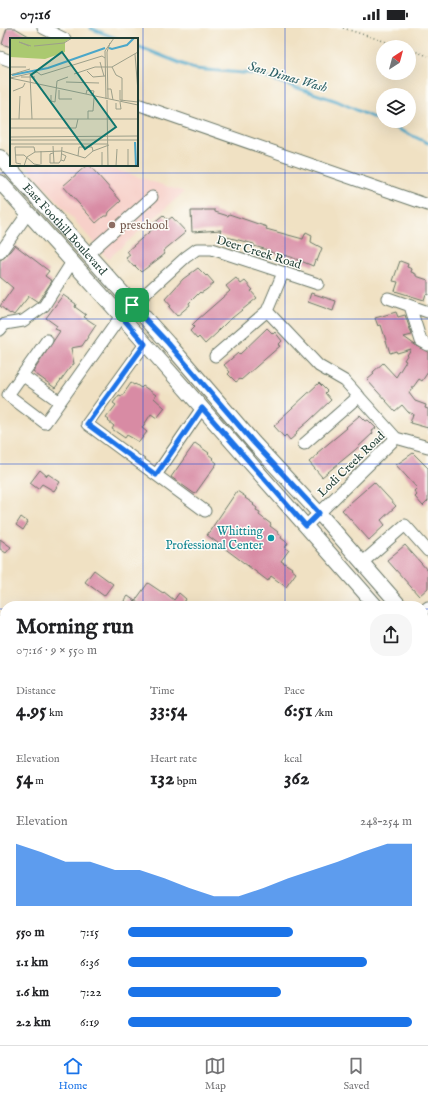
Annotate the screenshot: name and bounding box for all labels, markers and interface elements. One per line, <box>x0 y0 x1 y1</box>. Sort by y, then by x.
text: 07:16 <box>20 5 50 24</box>
inset map <box>10 38 138 166</box>
north arrow <box>376 40 416 80</box>
map controls <box>376 40 416 128</box>
water label: San Dimas Wash <box>246 58 330 97</box>
button: layers <box>376 88 416 128</box>
street label: East Foothill Boulevard <box>19 180 110 279</box>
place label: preschool <box>120 218 169 234</box>
marker: preschool <box>107 220 117 230</box>
street label: Deer Creek Road <box>215 232 304 273</box>
pin <box>115 288 149 322</box>
icon: arrive <box>121 294 143 316</box>
street label: Lodi Creek Road <box>315 428 388 500</box>
place label: Whitting Professional Center <box>165 524 264 553</box>
marker: Whitting Professional Center <box>266 533 276 543</box>
text: Morning run <box>16 613 134 641</box>
button: share <box>370 614 412 656</box>
text: 07:16 · 9 × 550 m <box>16 642 97 659</box>
text: Distance <box>16 684 56 698</box>
text: Time <box>150 684 174 698</box>
text: Pace <box>284 684 305 698</box>
text: 4.95 <box>16 698 47 723</box>
text: 33:54 <box>150 698 187 723</box>
text: 6:51 <box>284 698 312 723</box>
text: km <box>47 706 63 720</box>
text: /km <box>312 706 333 720</box>
text: Elevation <box>16 752 60 766</box>
text: Heart rate <box>150 752 197 766</box>
text: kcal <box>284 752 302 766</box>
text: 54 <box>16 766 33 791</box>
text: 132 <box>150 766 174 791</box>
text: 362 <box>284 766 309 791</box>
text: m <box>33 774 44 788</box>
text: bpm <box>174 774 197 788</box>
text: Elevation <box>16 813 68 830</box>
text: 248–254 m <box>360 813 412 830</box>
text: 550 m <box>16 924 45 941</box>
text: 7:15 <box>80 924 99 941</box>
text: 1.1 km <box>16 954 48 971</box>
text: 6:36 <box>80 954 99 971</box>
text: 1.6 km <box>16 984 49 1001</box>
text: 7:22 <box>80 984 102 1001</box>
text: 2.2 km <box>16 1014 51 1031</box>
text: 6:19 <box>80 1014 99 1031</box>
tab: Home <box>59 1055 87 1093</box>
tab: Map <box>204 1055 226 1093</box>
tab: Saved <box>343 1055 369 1093</box>

